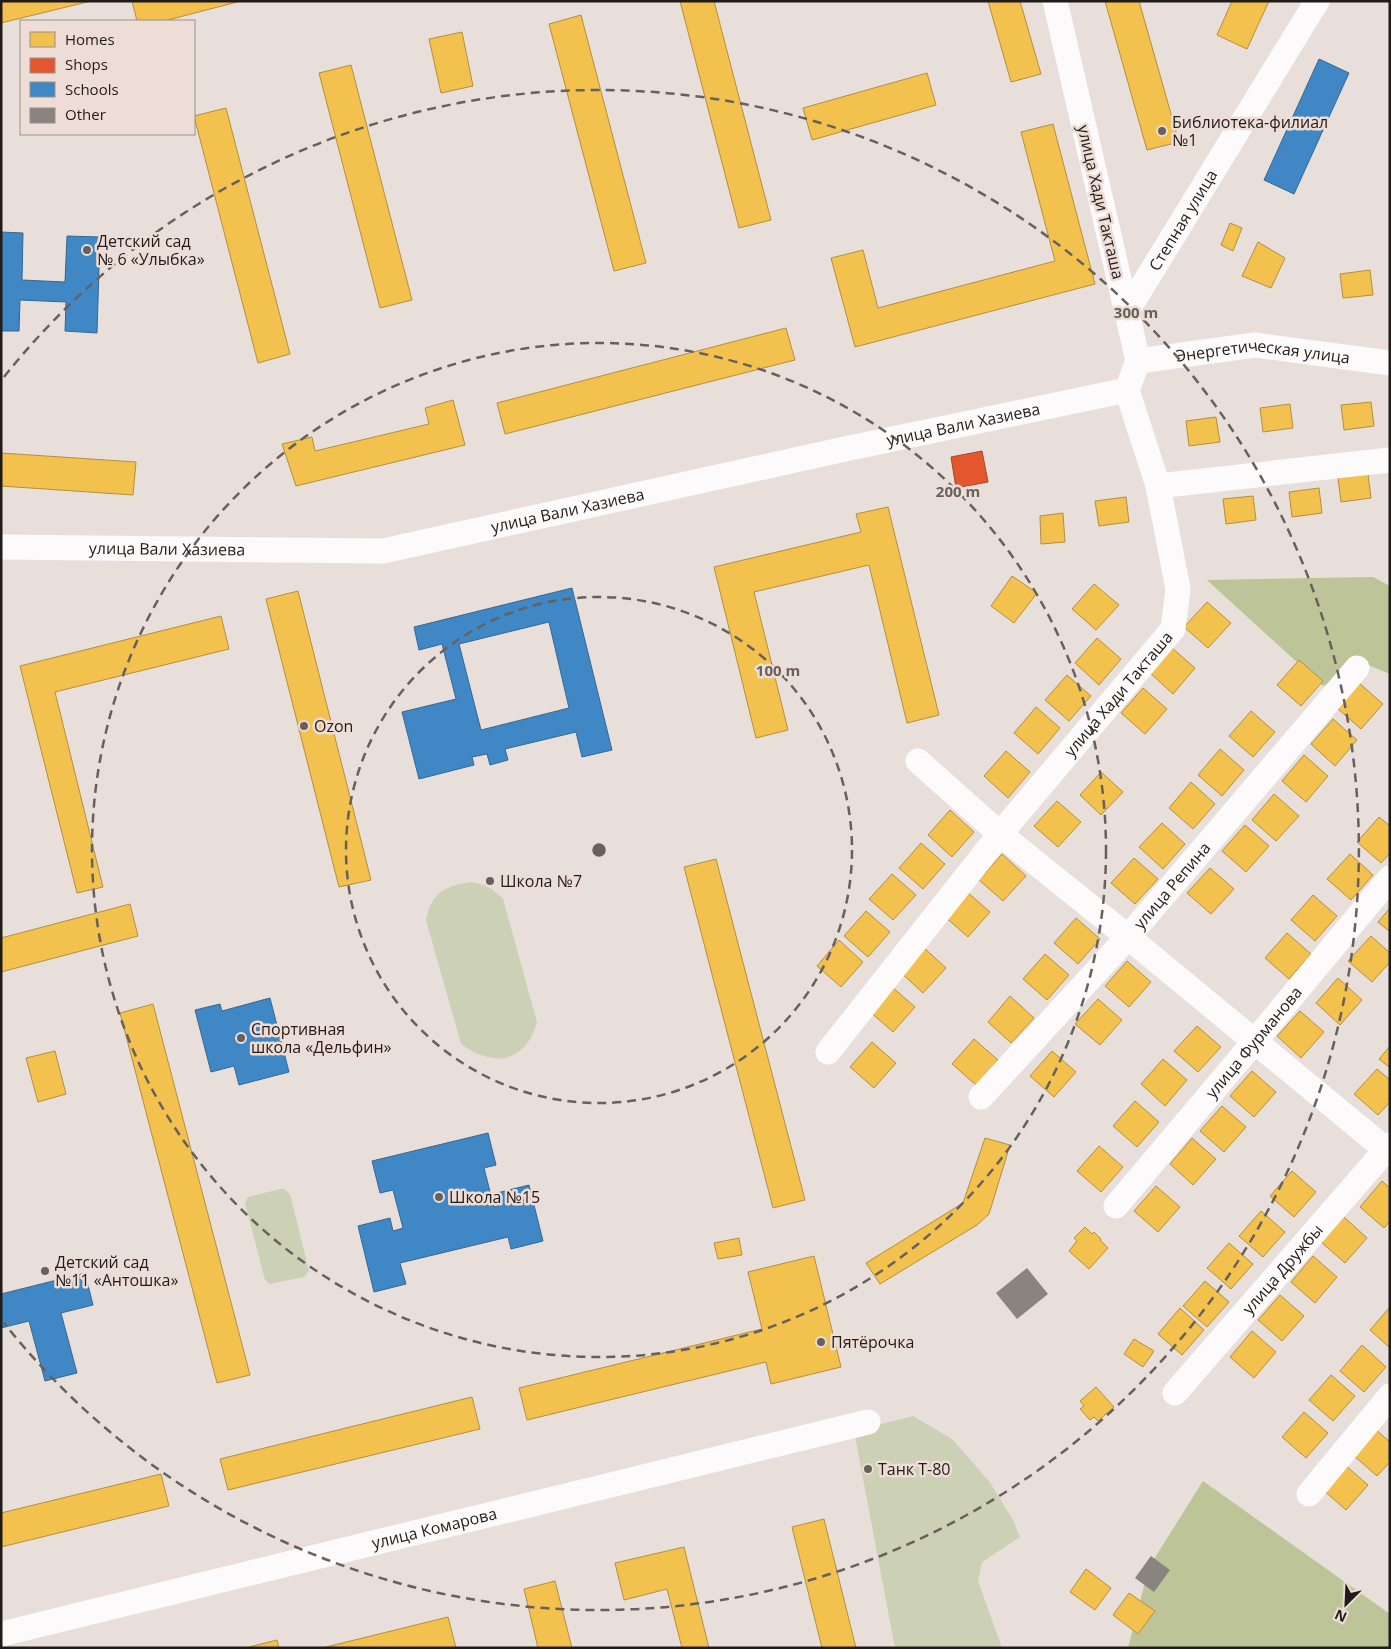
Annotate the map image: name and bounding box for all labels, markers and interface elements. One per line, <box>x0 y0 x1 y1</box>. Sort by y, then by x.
legend <box>20 20 195 135</box>
text: Homes <box>65 29 115 49</box>
text: Shops <box>65 54 108 74</box>
text: Schools <box>65 79 119 99</box>
text: Other <box>65 104 106 124</box>
place label: Библиотека-филиал №1 <box>1172 111 1328 151</box>
street label: улица Хади Такташа <box>1073 123 1129 281</box>
marker: Библиотека-филиал №1 <box>1156 125 1168 137</box>
street label: Степная улица <box>1144 165 1222 275</box>
place label: Детский сад № 6 «Улыбка» <box>97 230 205 270</box>
marker: Детский сад № 6 «Улыбка» <box>81 244 93 256</box>
text: 300 m <box>1114 302 1158 322</box>
street label: Энергетическая улица <box>1174 334 1351 369</box>
street label: улица Вали Хазиева <box>885 397 1042 451</box>
text: 200 m <box>936 481 980 501</box>
street label: улица Вали Хазиева <box>489 483 646 538</box>
street label: улица Вали Хазиева <box>89 537 245 561</box>
street label: улица Хади Такташа <box>1059 627 1177 761</box>
text: 100 m <box>756 660 800 680</box>
place label: Ozon <box>314 715 353 737</box>
marker: Ozon <box>298 720 310 732</box>
street label: улица Репина <box>1128 837 1215 934</box>
centre of rings <box>590 841 608 859</box>
place label: Школа №7 <box>500 870 582 892</box>
marker: Школа №7 <box>484 875 496 887</box>
street label: улица Фурманова <box>1201 982 1307 1103</box>
place label: Спортивная школа «Дельфин» <box>251 1018 392 1058</box>
marker: Спортивная школа «Дельфин» <box>235 1032 247 1044</box>
place label: Школа №15 <box>449 1186 540 1208</box>
marker: Школа №15 <box>433 1191 445 1203</box>
street label: улица Дружбы <box>1237 1219 1328 1319</box>
place label: Детский сад №11 «Антошка» <box>55 1251 178 1291</box>
marker: Детский сад №11 «Антошка» <box>39 1265 51 1277</box>
place label: Пятёрочка <box>831 1331 914 1353</box>
marker: Пятёрочка <box>815 1336 827 1348</box>
place label: Танк Т-80 <box>878 1458 951 1480</box>
marker: Танк Т-80 <box>862 1463 874 1475</box>
street label: улица Комарова <box>369 1502 499 1554</box>
north arrow <box>1321 1579 1371 1629</box>
text: N <box>1331 1605 1350 1627</box>

